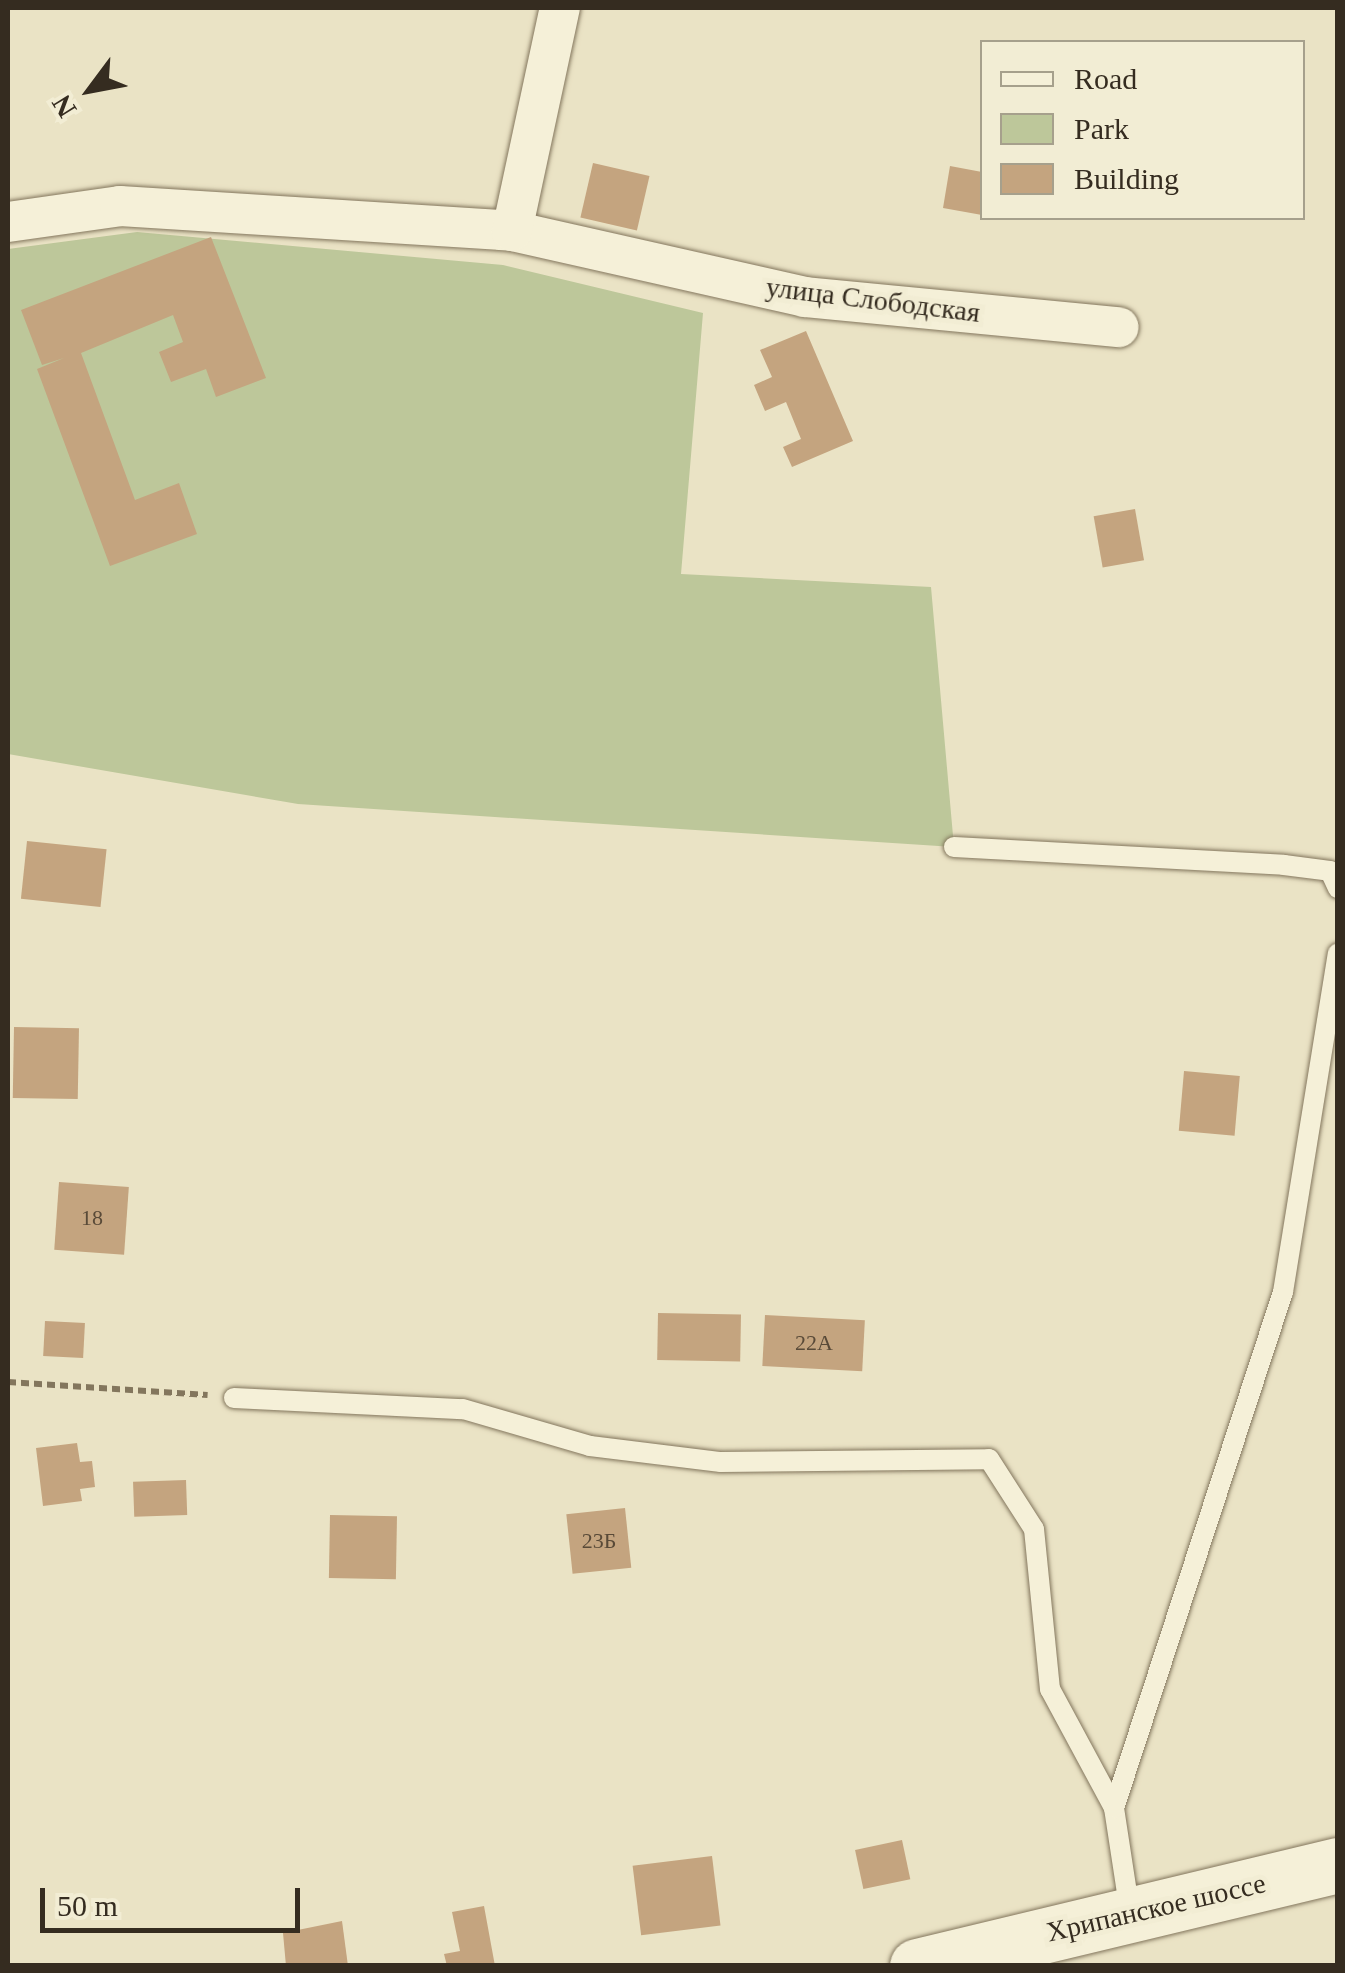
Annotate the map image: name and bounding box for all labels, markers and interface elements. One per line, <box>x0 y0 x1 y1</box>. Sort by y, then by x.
north arrow <box>40 40 140 140</box>
legend <box>980 40 1305 220</box>
text: Road <box>1074 62 1137 95</box>
text: N <box>46 89 83 123</box>
text: Park <box>1074 112 1129 145</box>
text: Building <box>1074 162 1179 195</box>
street label: улица Слободская <box>764 270 982 330</box>
house number: 18 <box>81 1205 103 1231</box>
house number: 22А <box>795 1330 833 1356</box>
house number: 23Б <box>582 1528 616 1554</box>
street label: Хрипанское шоссе <box>1043 1866 1269 1950</box>
scale bar <box>45 1868 305 1930</box>
text: 50 m <box>57 1889 118 1922</box>

